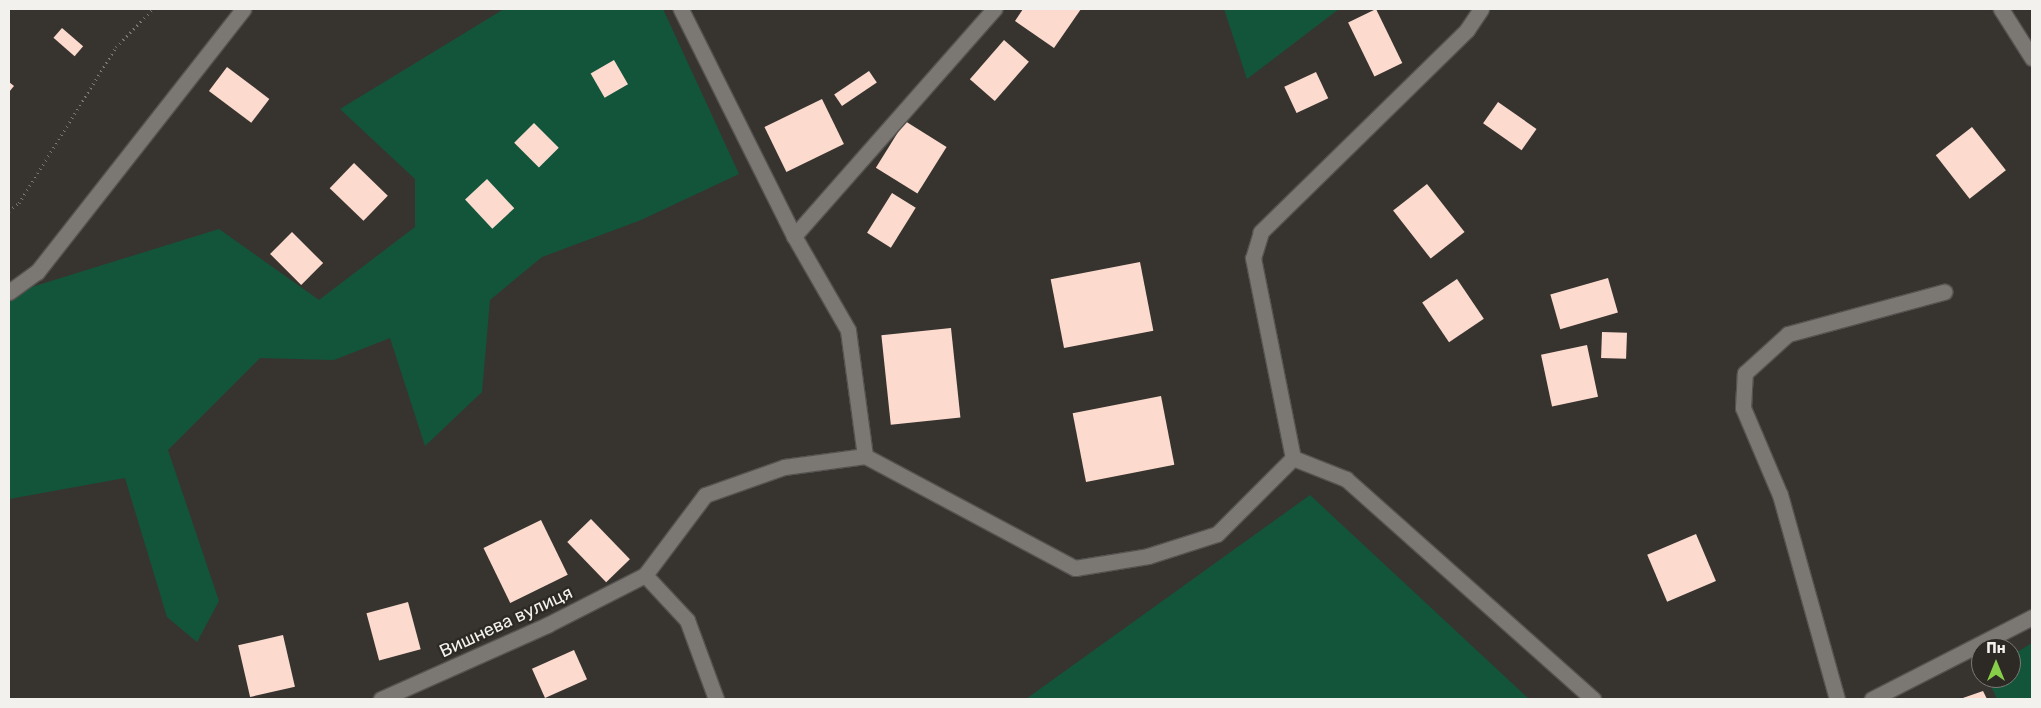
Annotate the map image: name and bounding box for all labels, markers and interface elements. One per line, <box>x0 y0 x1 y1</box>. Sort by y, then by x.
street label: Вишнева вулиця <box>436 582 576 662</box>
north arrow <box>1971 638 2021 688</box>
text: Пн <box>1986 640 2006 657</box>

